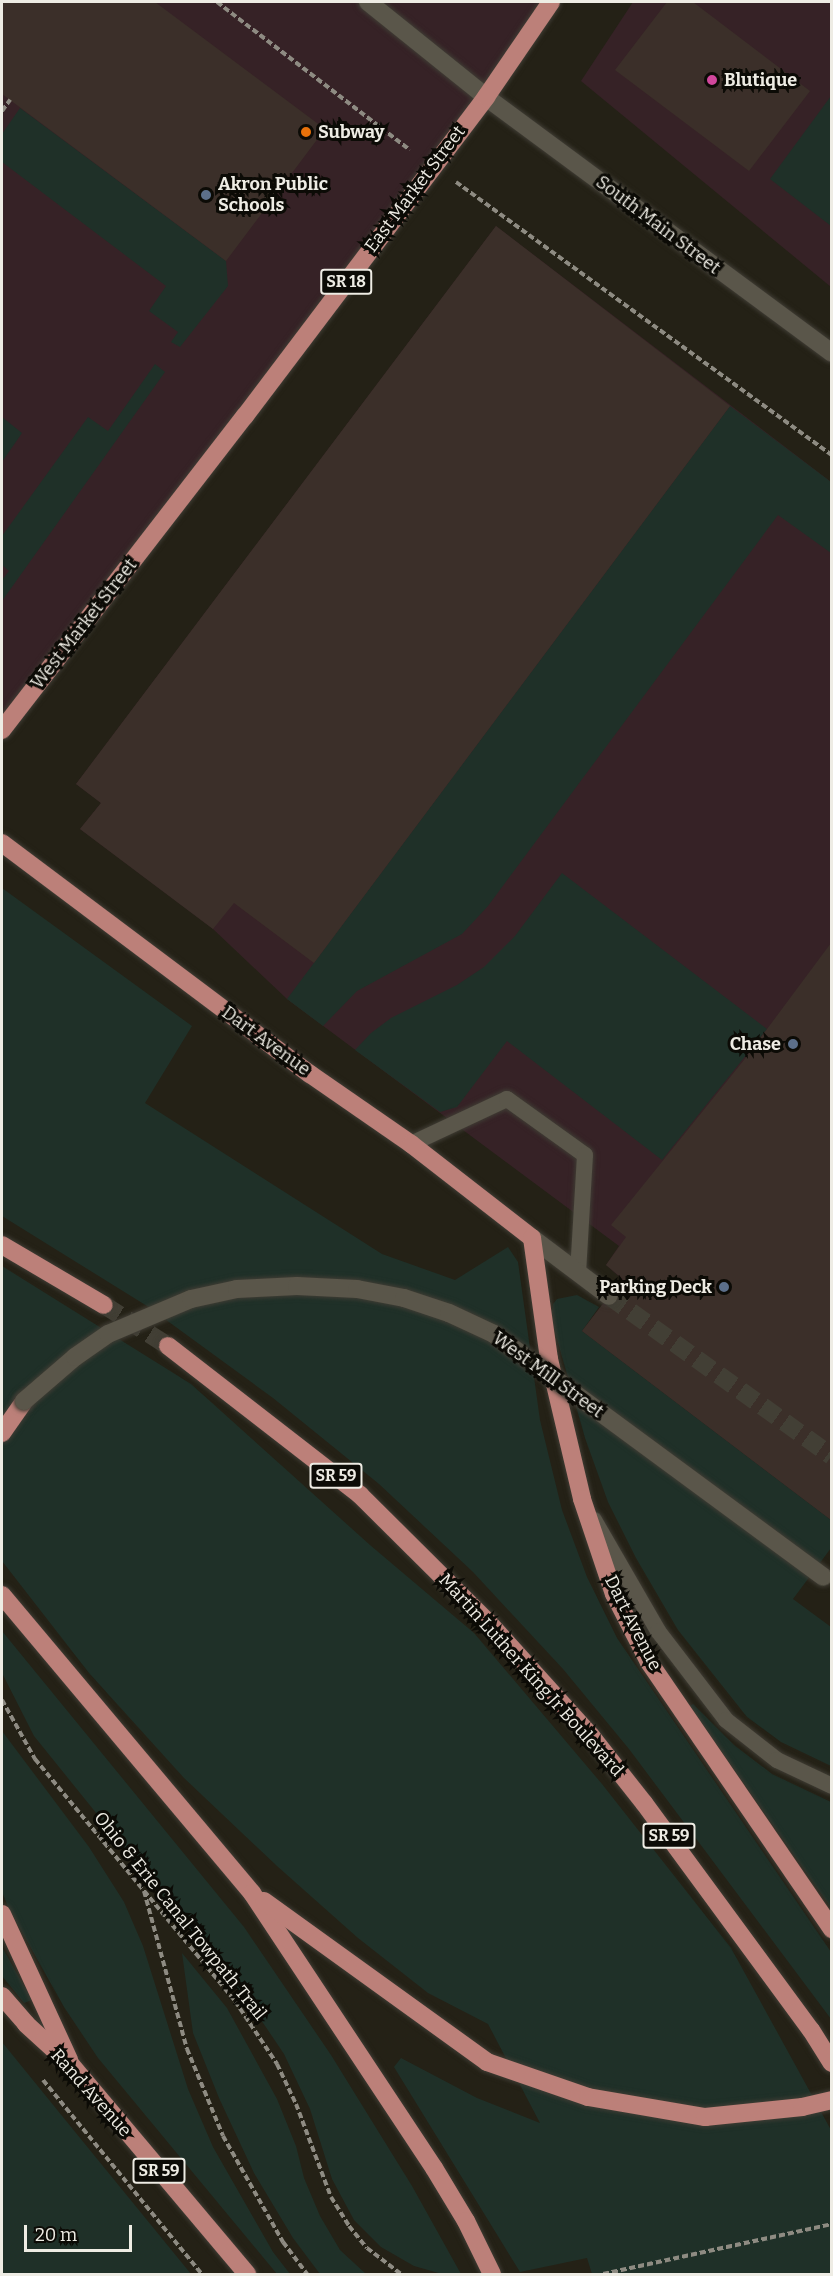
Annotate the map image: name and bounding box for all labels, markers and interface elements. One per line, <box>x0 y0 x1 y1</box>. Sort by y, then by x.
place label: Blutique <box>724 69 797 91</box>
marker: Blutique <box>705 73 719 87</box>
place label: Subway <box>318 121 385 143</box>
street label: East Market Street <box>360 121 470 257</box>
marker: Subway <box>299 125 313 139</box>
street label: South Main Street <box>592 171 724 279</box>
place label: Akron Public Schools <box>218 174 328 216</box>
marker: Akron Public Schools <box>199 188 213 202</box>
road number: SR 18 <box>319 269 373 295</box>
street label: West Market Street <box>26 555 142 693</box>
street label: Dart Avenue <box>218 1002 314 1080</box>
place label: Chase <box>730 1033 781 1055</box>
marker: Chase <box>786 1037 800 1051</box>
place label: Parking Deck <box>599 1276 712 1298</box>
marker: Parking Deck <box>717 1280 731 1294</box>
street label: West Mill Street <box>488 1328 608 1422</box>
road number: SR 59 <box>309 1463 363 1489</box>
street label: Martin Luther King Jr Boulevard <box>434 1569 628 1781</box>
street label: Dart Avenue <box>600 1572 666 1674</box>
street label: Ohio & Erie Canal Towpath Trail <box>89 1807 271 2025</box>
road number: SR 59 <box>642 1823 696 1849</box>
street label: Rand Avenue <box>46 2045 136 2141</box>
road number: SR 59 <box>132 2158 186 2184</box>
scale bar <box>27 2213 135 2251</box>
text: 20 m <box>35 2224 77 2246</box>

